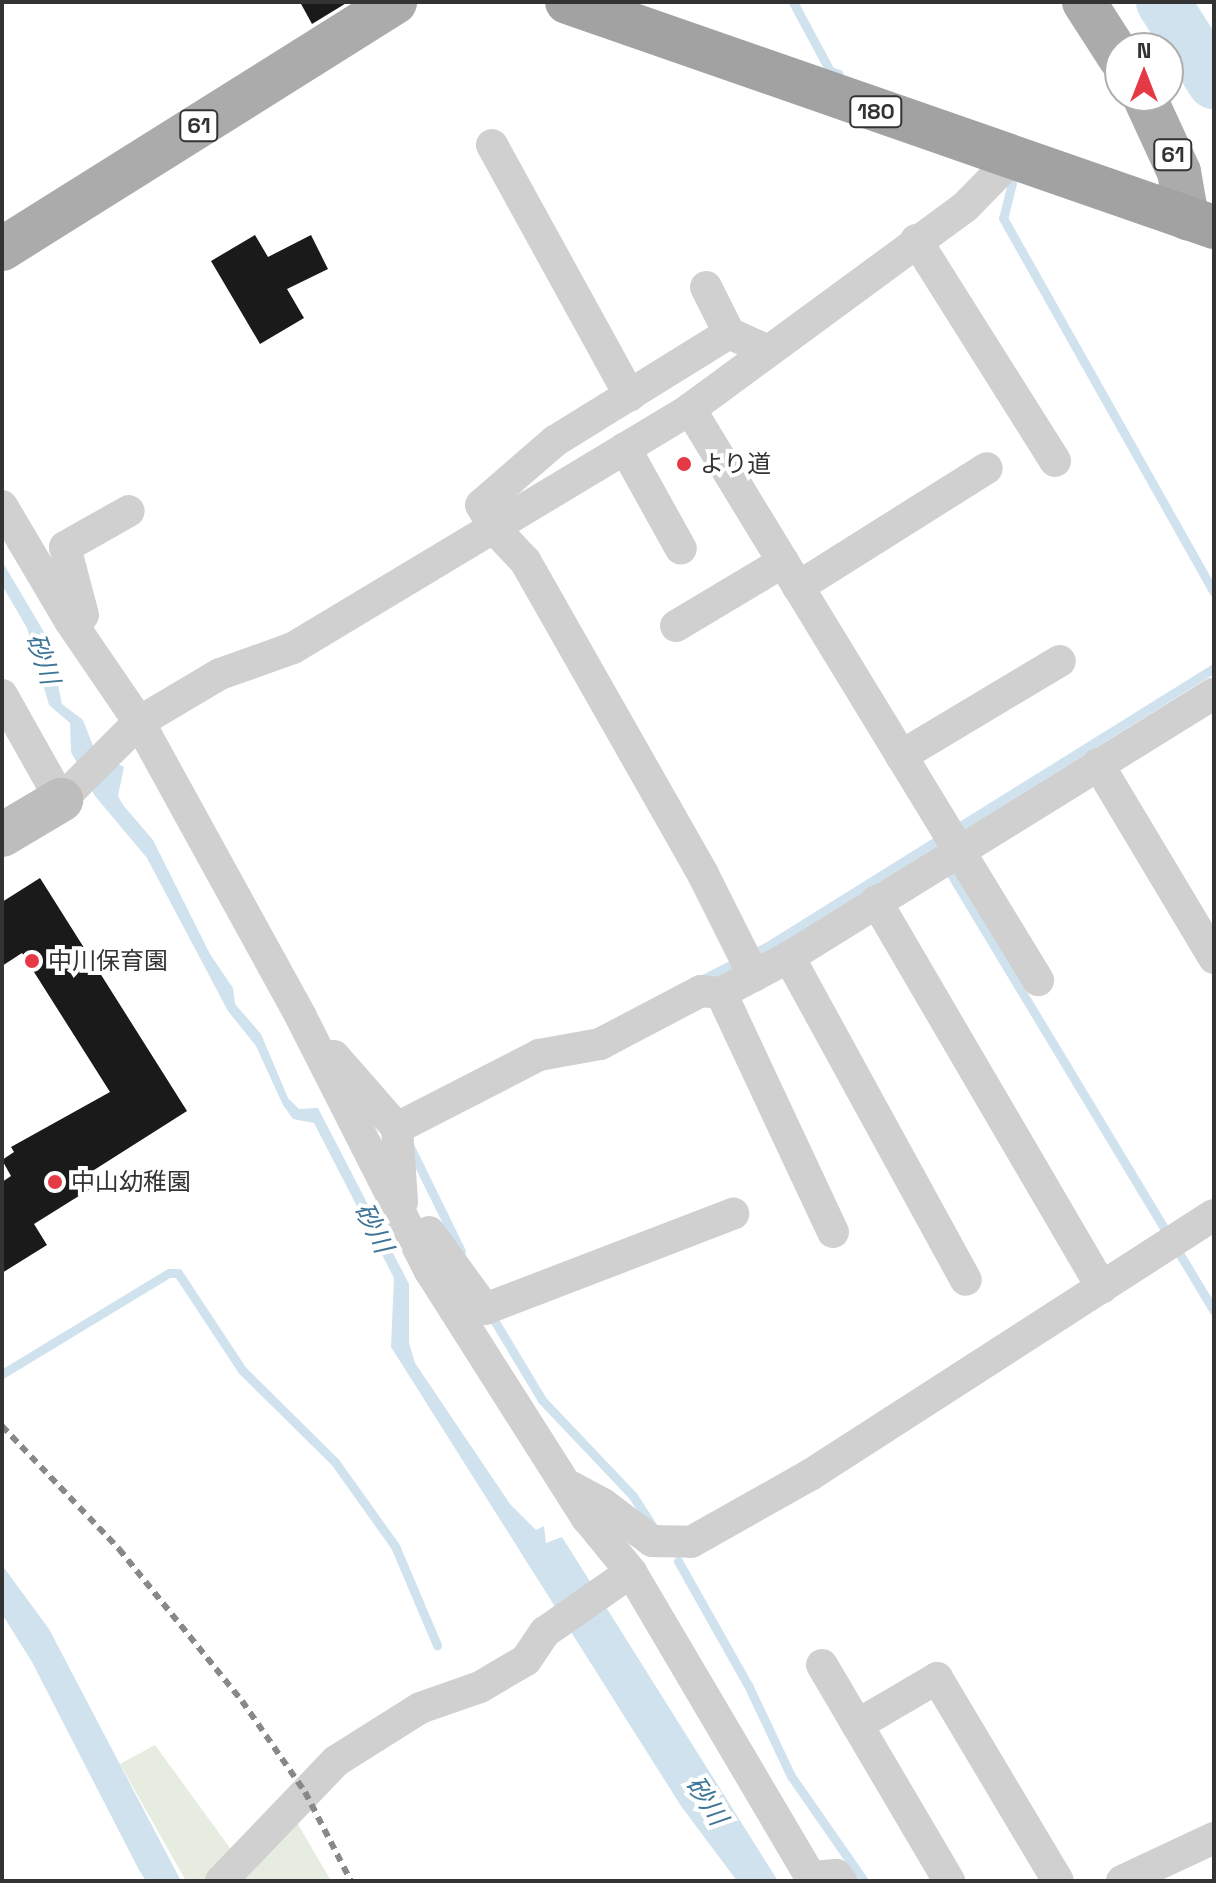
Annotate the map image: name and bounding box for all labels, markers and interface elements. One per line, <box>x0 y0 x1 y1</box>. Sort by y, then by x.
north arrow <box>1104 32 1184 112</box>
text: N <box>1137 36 1151 64</box>
road number: 180 <box>848 94 904 130</box>
road number: 61 <box>179 108 219 144</box>
road number: 61 <box>1153 137 1193 173</box>
place label: より道 <box>700 450 772 478</box>
marker: より道 <box>675 455 693 473</box>
water label: 砂川 <box>19 629 65 689</box>
place label: 中川保育園 <box>48 947 168 975</box>
marker: 中川保育園 <box>23 952 41 970</box>
place label: 中山幼稚園 <box>71 1168 191 1196</box>
marker: 中山幼稚園 <box>46 1173 64 1191</box>
water label: 砂川 <box>347 1198 399 1258</box>
water label: 砂川 <box>679 1771 733 1831</box>

